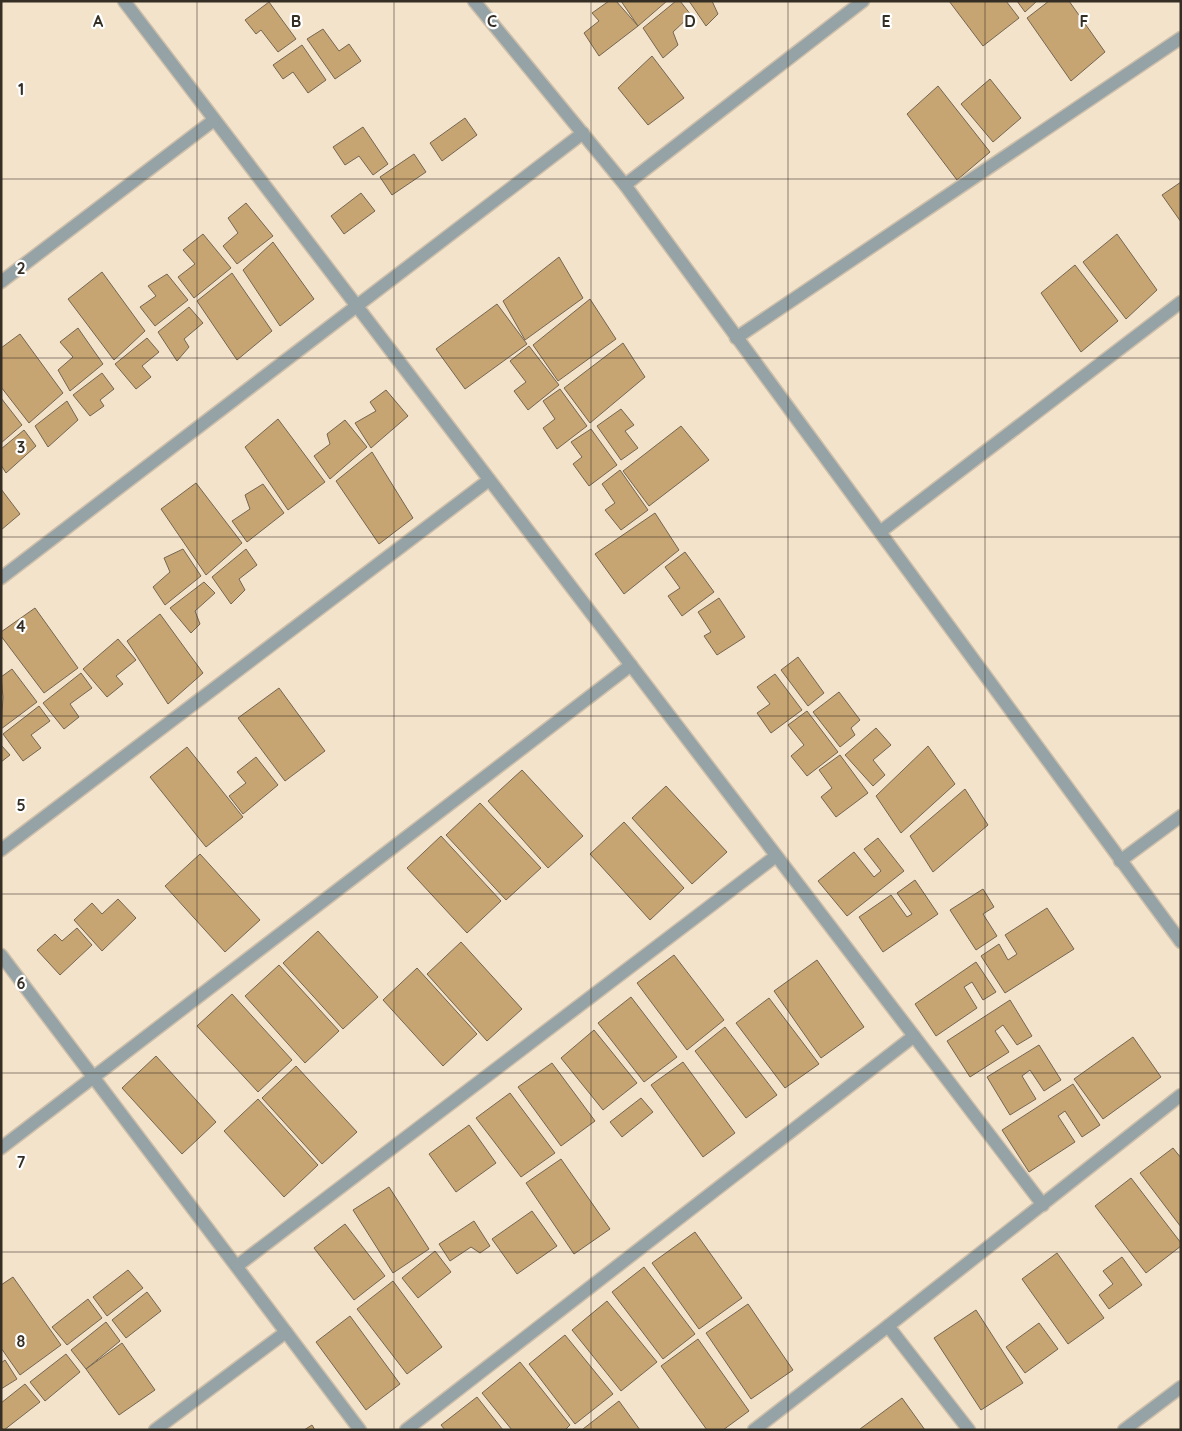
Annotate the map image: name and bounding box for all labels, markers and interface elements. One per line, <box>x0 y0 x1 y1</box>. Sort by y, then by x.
text: A <box>93 11 104 31</box>
text: B <box>291 11 301 31</box>
text: C <box>487 11 497 31</box>
text: D <box>684 11 696 31</box>
text: E <box>881 11 891 31</box>
text: F <box>1080 11 1089 31</box>
text: 1 <box>18 79 24 99</box>
text: 2 <box>16 258 26 278</box>
text: 3 <box>17 437 25 457</box>
text: 4 <box>16 616 26 636</box>
text: 5 <box>16 795 26 815</box>
text: 6 <box>17 973 26 993</box>
text: 7 <box>17 1152 26 1172</box>
text: 8 <box>17 1331 26 1351</box>

